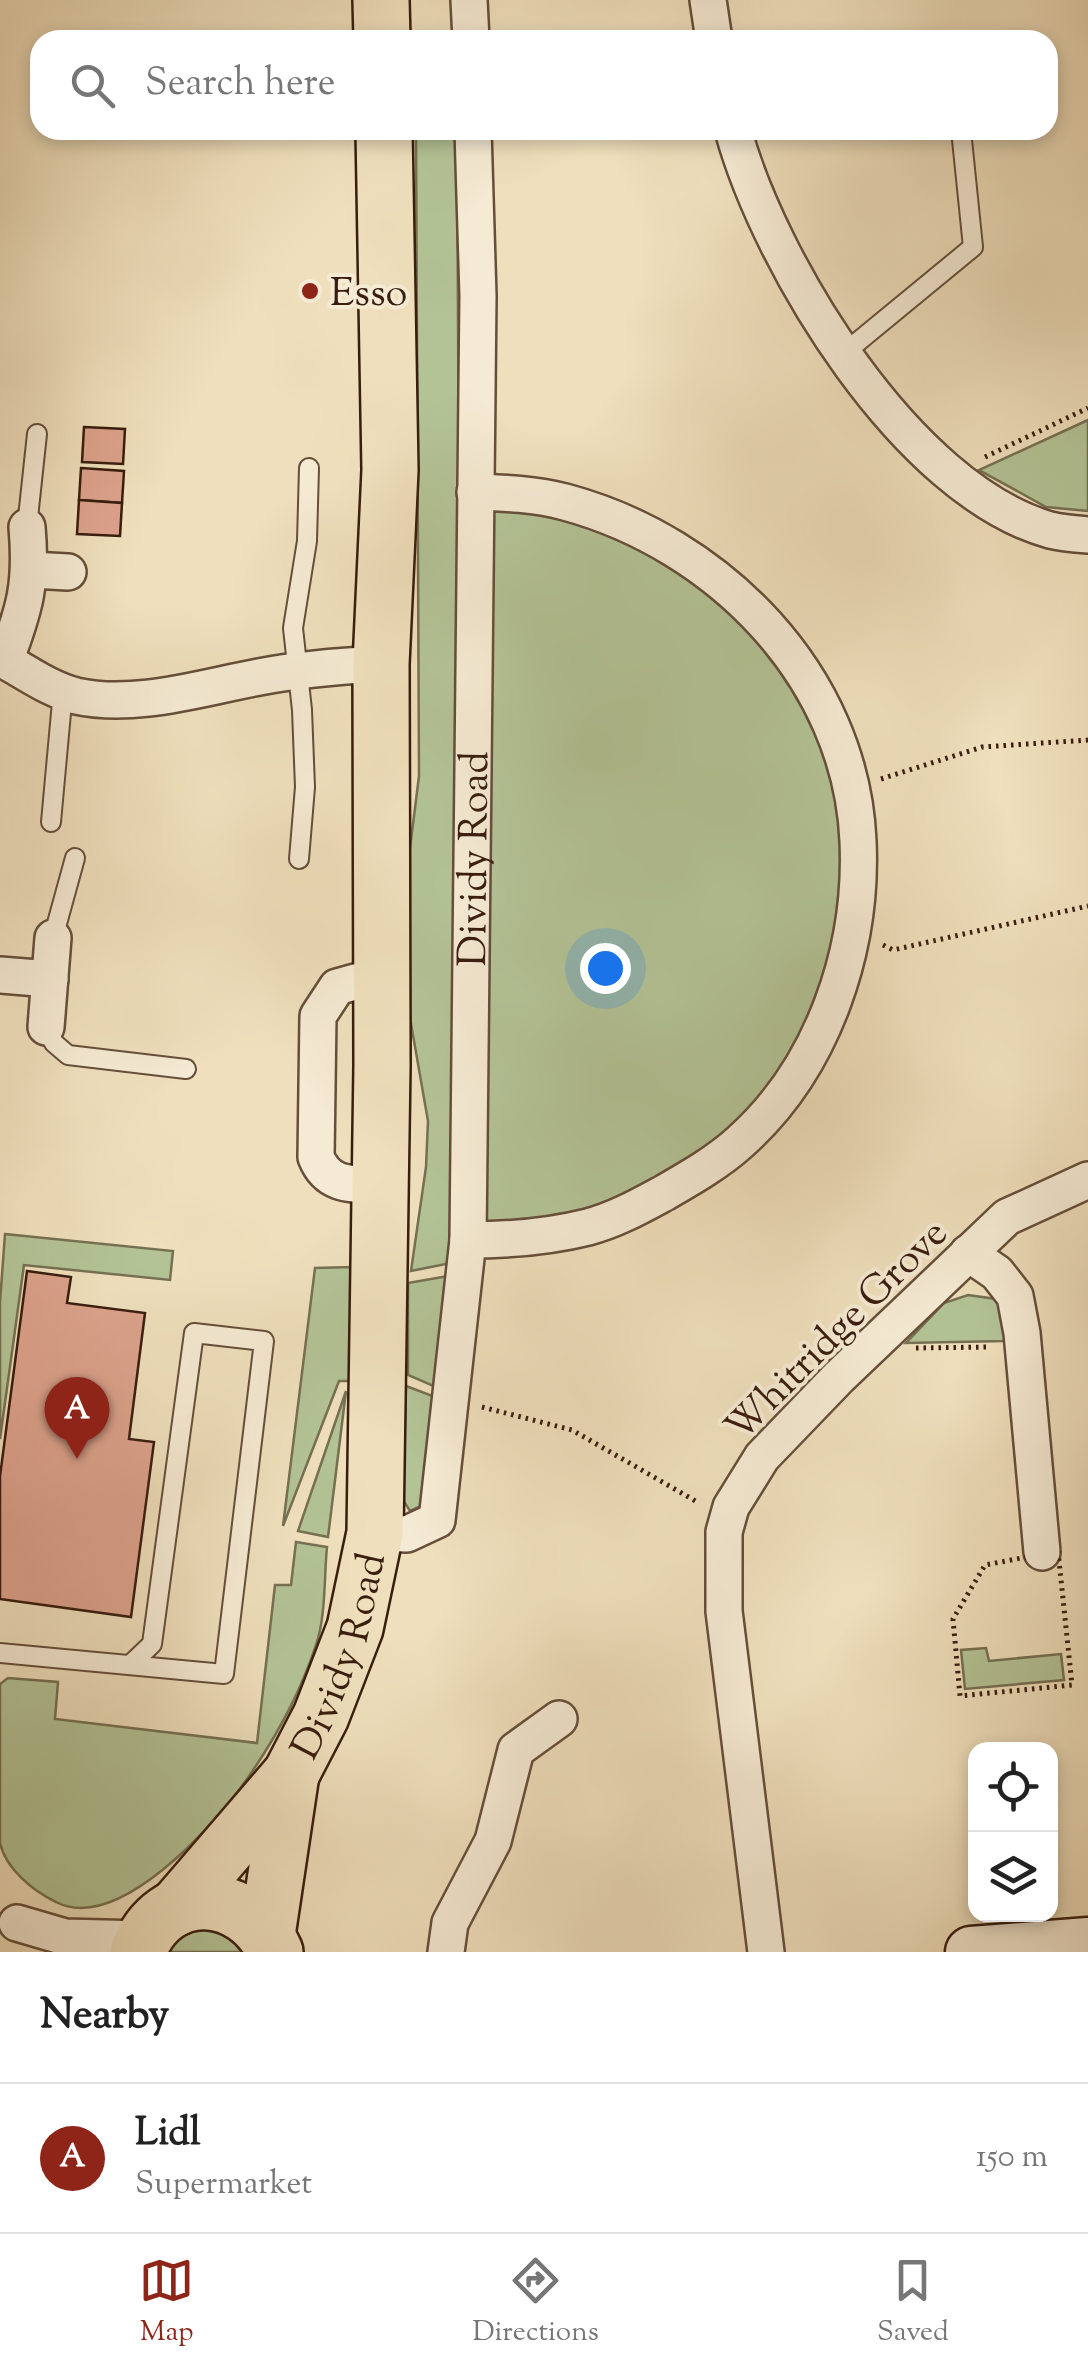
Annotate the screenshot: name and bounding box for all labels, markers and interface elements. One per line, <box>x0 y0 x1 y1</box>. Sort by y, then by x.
search box <box>30 30 1058 140</box>
icon: search <box>65 58 120 113</box>
text: Search here <box>145 58 336 112</box>
place label: Esso <box>330 267 407 324</box>
marker: Esso <box>299 280 321 302</box>
street label: Dividy Road <box>447 751 506 967</box>
your location <box>580 943 631 994</box>
street label: Whitridge Grove <box>714 1208 962 1456</box>
pin: A <box>44 1376 110 1459</box>
street label: Dividy Road <box>279 1548 403 1771</box>
map controls <box>968 1742 1058 1922</box>
button: locate <box>968 1742 1058 1832</box>
button: layers <box>968 1832 1058 1922</box>
text: Nearby <box>40 1987 169 2047</box>
text: Lidl <box>135 2108 201 2162</box>
text: A <box>60 2135 85 2181</box>
text: 150 m <box>976 2135 1048 2181</box>
text: Supermarket <box>135 2162 312 2208</box>
tab: Map <box>139 2253 194 2353</box>
tab: Directions <box>472 2253 599 2353</box>
tab: Saved <box>877 2253 949 2353</box>

